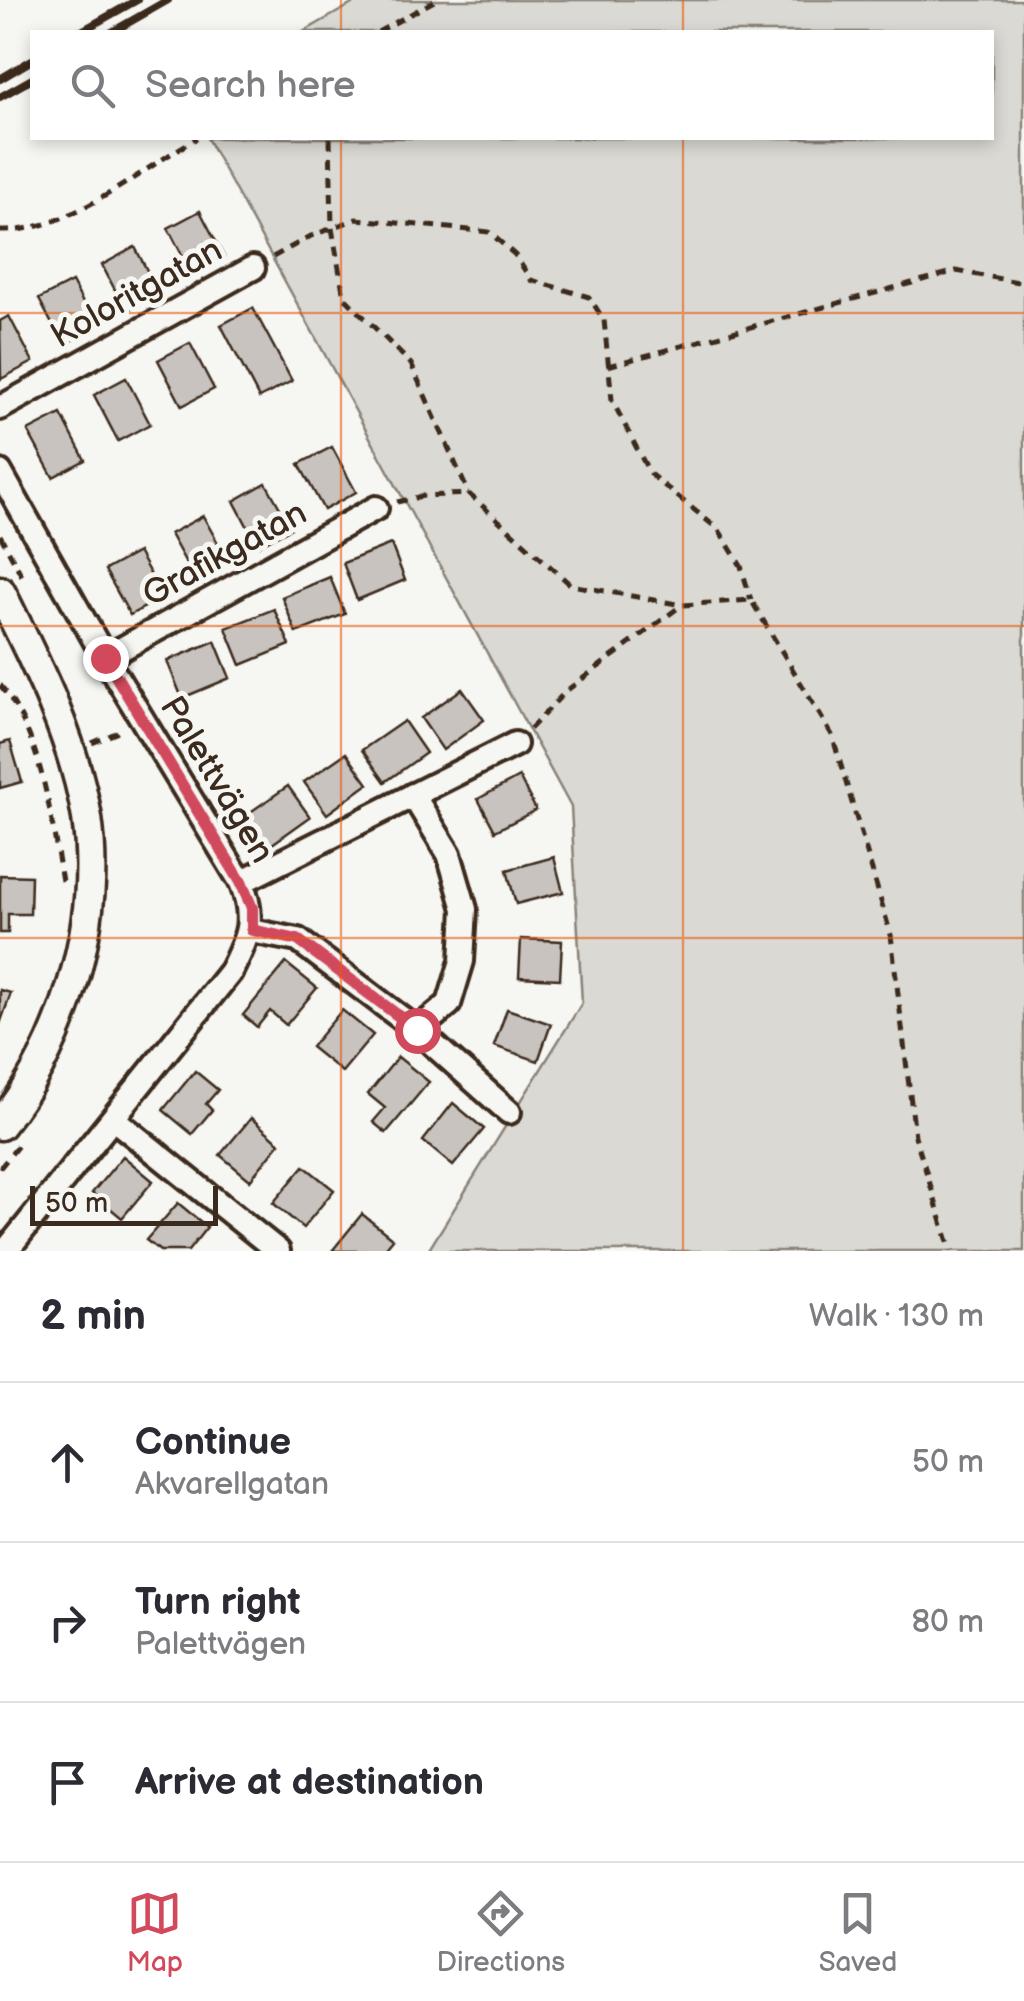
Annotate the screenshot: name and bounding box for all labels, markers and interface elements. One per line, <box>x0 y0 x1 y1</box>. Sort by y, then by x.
search box <box>30 30 994 140</box>
icon: search <box>65 58 120 113</box>
text: Search here <box>145 63 356 108</box>
street label: Koloritgatan <box>43 229 230 358</box>
street label: Grafikgatan <box>135 492 314 617</box>
route end <box>83 636 129 682</box>
street label: Palettvägen <box>150 688 283 871</box>
route start <box>395 1008 441 1054</box>
scale bar <box>30 1181 218 1226</box>
text: 50 m <box>45 1187 108 1220</box>
text: 2 min <box>40 1291 146 1342</box>
text: Walk · 130 m <box>809 1297 984 1336</box>
text: Continue <box>135 1420 291 1465</box>
icon: ahead <box>40 1435 95 1490</box>
text: 50 m <box>912 1443 984 1482</box>
text: Akvarellgatan <box>135 1465 329 1504</box>
text: Turn right <box>135 1580 300 1625</box>
icon: right <box>40 1595 95 1650</box>
text: 80 m <box>911 1603 984 1642</box>
text: Palettvägen <box>135 1625 306 1664</box>
icon: arrive <box>40 1755 95 1810</box>
text: Arrive at destination <box>135 1760 484 1805</box>
tab: Map <box>127 1886 183 1979</box>
tab: Directions <box>436 1886 565 1979</box>
tab: Saved <box>819 1886 897 1979</box>

